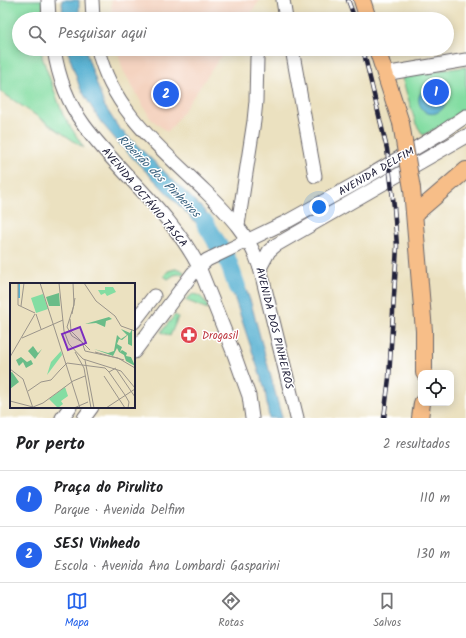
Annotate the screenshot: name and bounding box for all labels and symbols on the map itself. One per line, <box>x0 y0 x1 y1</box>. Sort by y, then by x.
pin: 1 <box>423 77 449 107</box>
pin: 2 <box>153 79 179 109</box>
water label: Ribeirão dos Pinheiros <box>113 131 206 224</box>
street label: AVENIDA DELFIM <box>335 143 418 201</box>
street label: AVENIDA OCTÁVIO TASCA <box>97 144 192 252</box>
your location <box>309 197 329 217</box>
street label: AVENIDA DOS PINHEIROS <box>250 265 298 391</box>
inset map <box>10 283 135 408</box>
pharmacy icon: Drogasil <box>179 325 199 345</box>
place label: Drogasil <box>202 327 238 345</box>

